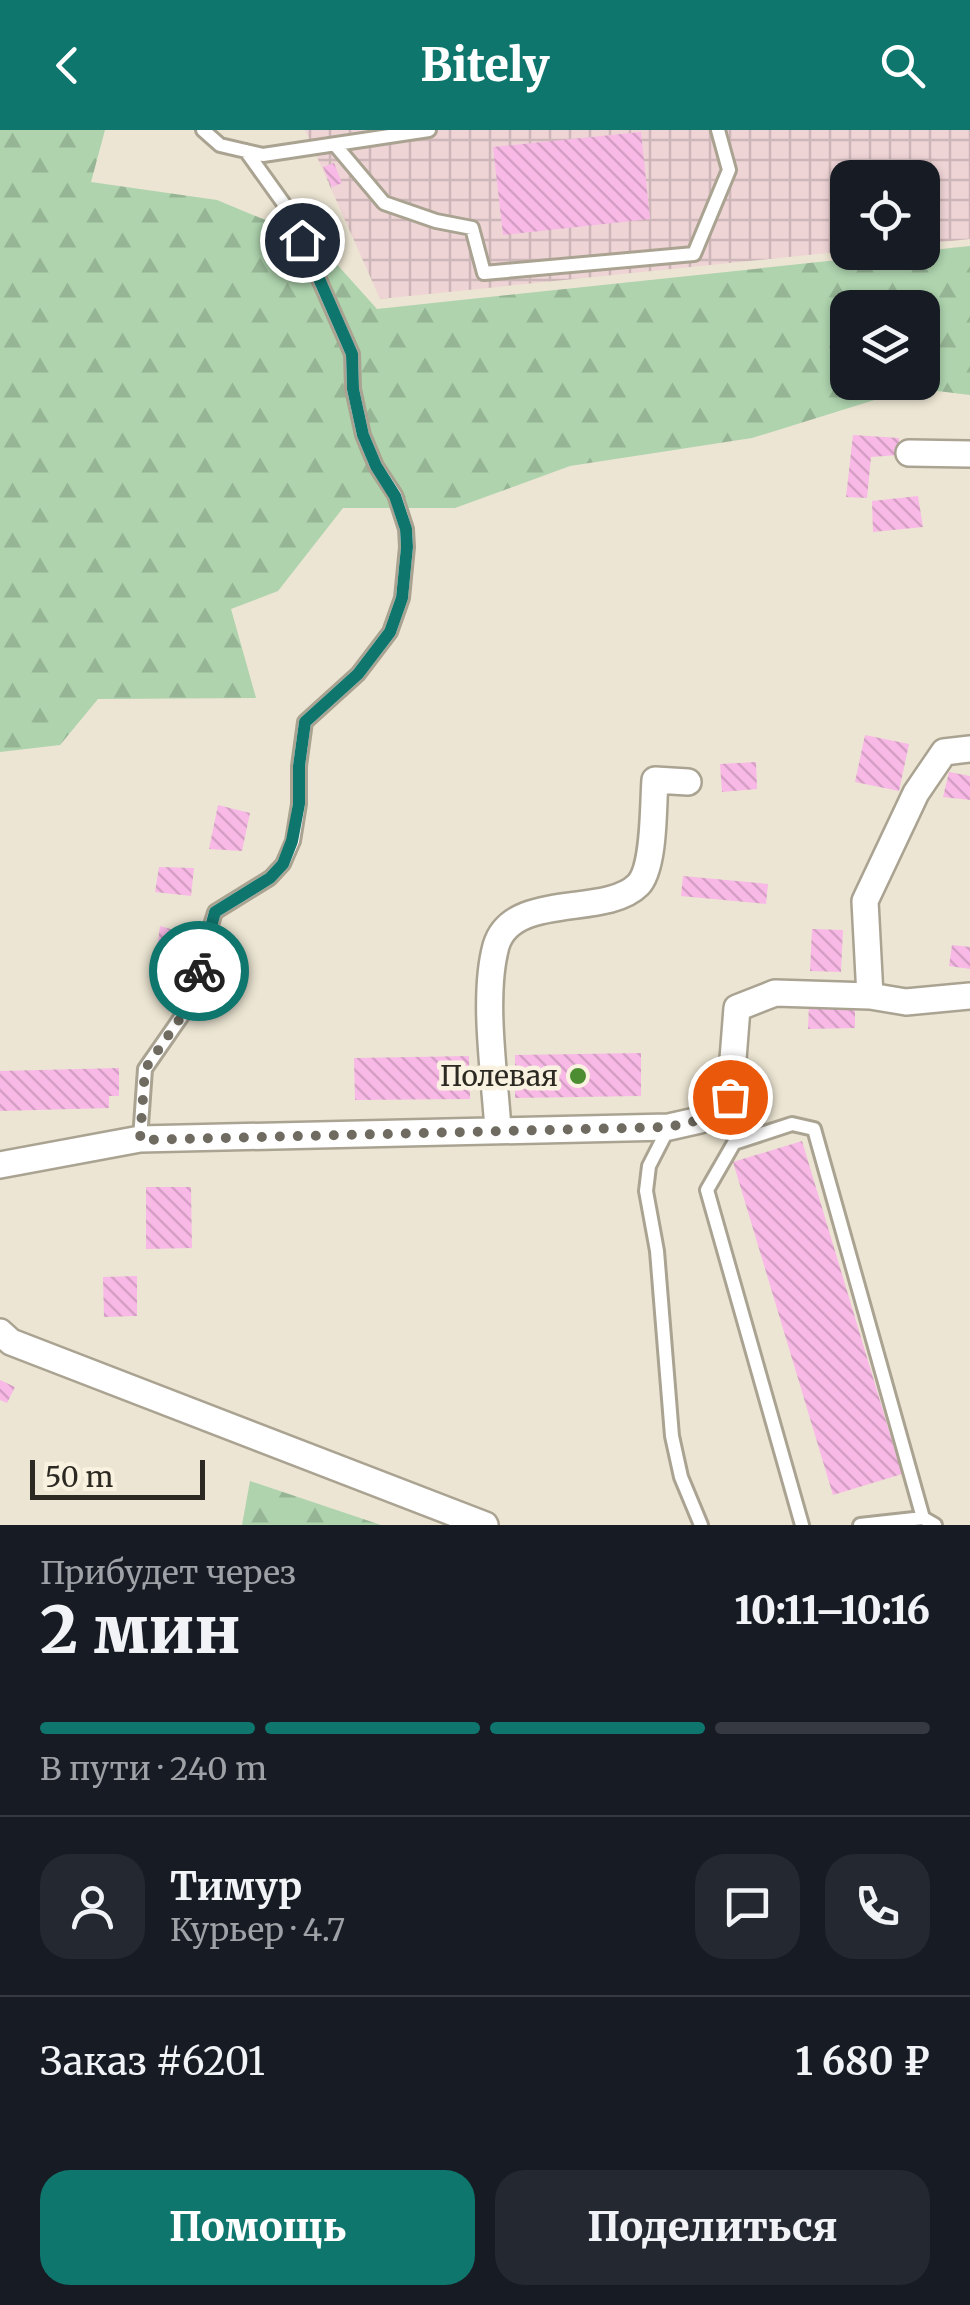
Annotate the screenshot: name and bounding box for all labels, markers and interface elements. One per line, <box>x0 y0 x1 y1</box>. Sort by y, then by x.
text: Bitely <box>420 37 550 93</box>
icon: back <box>40 38 95 93</box>
icon: search <box>875 38 930 93</box>
map controls <box>830 160 940 400</box>
button: locate <box>830 160 940 270</box>
pin <box>260 198 345 283</box>
icon: home <box>275 213 330 268</box>
button: layers <box>830 290 940 400</box>
courier <box>149 921 249 1021</box>
icon: bike <box>172 944 227 999</box>
pin <box>688 1055 773 1140</box>
place label: Полевая <box>440 1058 558 1094</box>
marker: Полевая <box>567 1065 589 1087</box>
icon: bag <box>703 1070 758 1125</box>
scale bar <box>30 1455 205 1500</box>
text: 50 m <box>45 1459 113 1495</box>
text: Прибудет через <box>40 1553 296 1593</box>
text: 10:11–10:16 <box>734 1587 930 1634</box>
text: 2 мин <box>40 1589 241 1671</box>
text: В пути · 240 m <box>40 1749 267 1789</box>
button: person <box>40 1854 145 1959</box>
button: chat <box>695 1854 800 1959</box>
button: phone <box>825 1854 930 1959</box>
text: Тимур <box>170 1863 302 1910</box>
text: Курьер · 4.7 <box>170 1910 345 1950</box>
text: Заказ #6201 <box>40 2038 265 2085</box>
text: 1 680 ₽ <box>795 2038 930 2085</box>
button: Помощь <box>40 2170 475 2285</box>
button: Поделиться <box>495 2170 930 2285</box>

